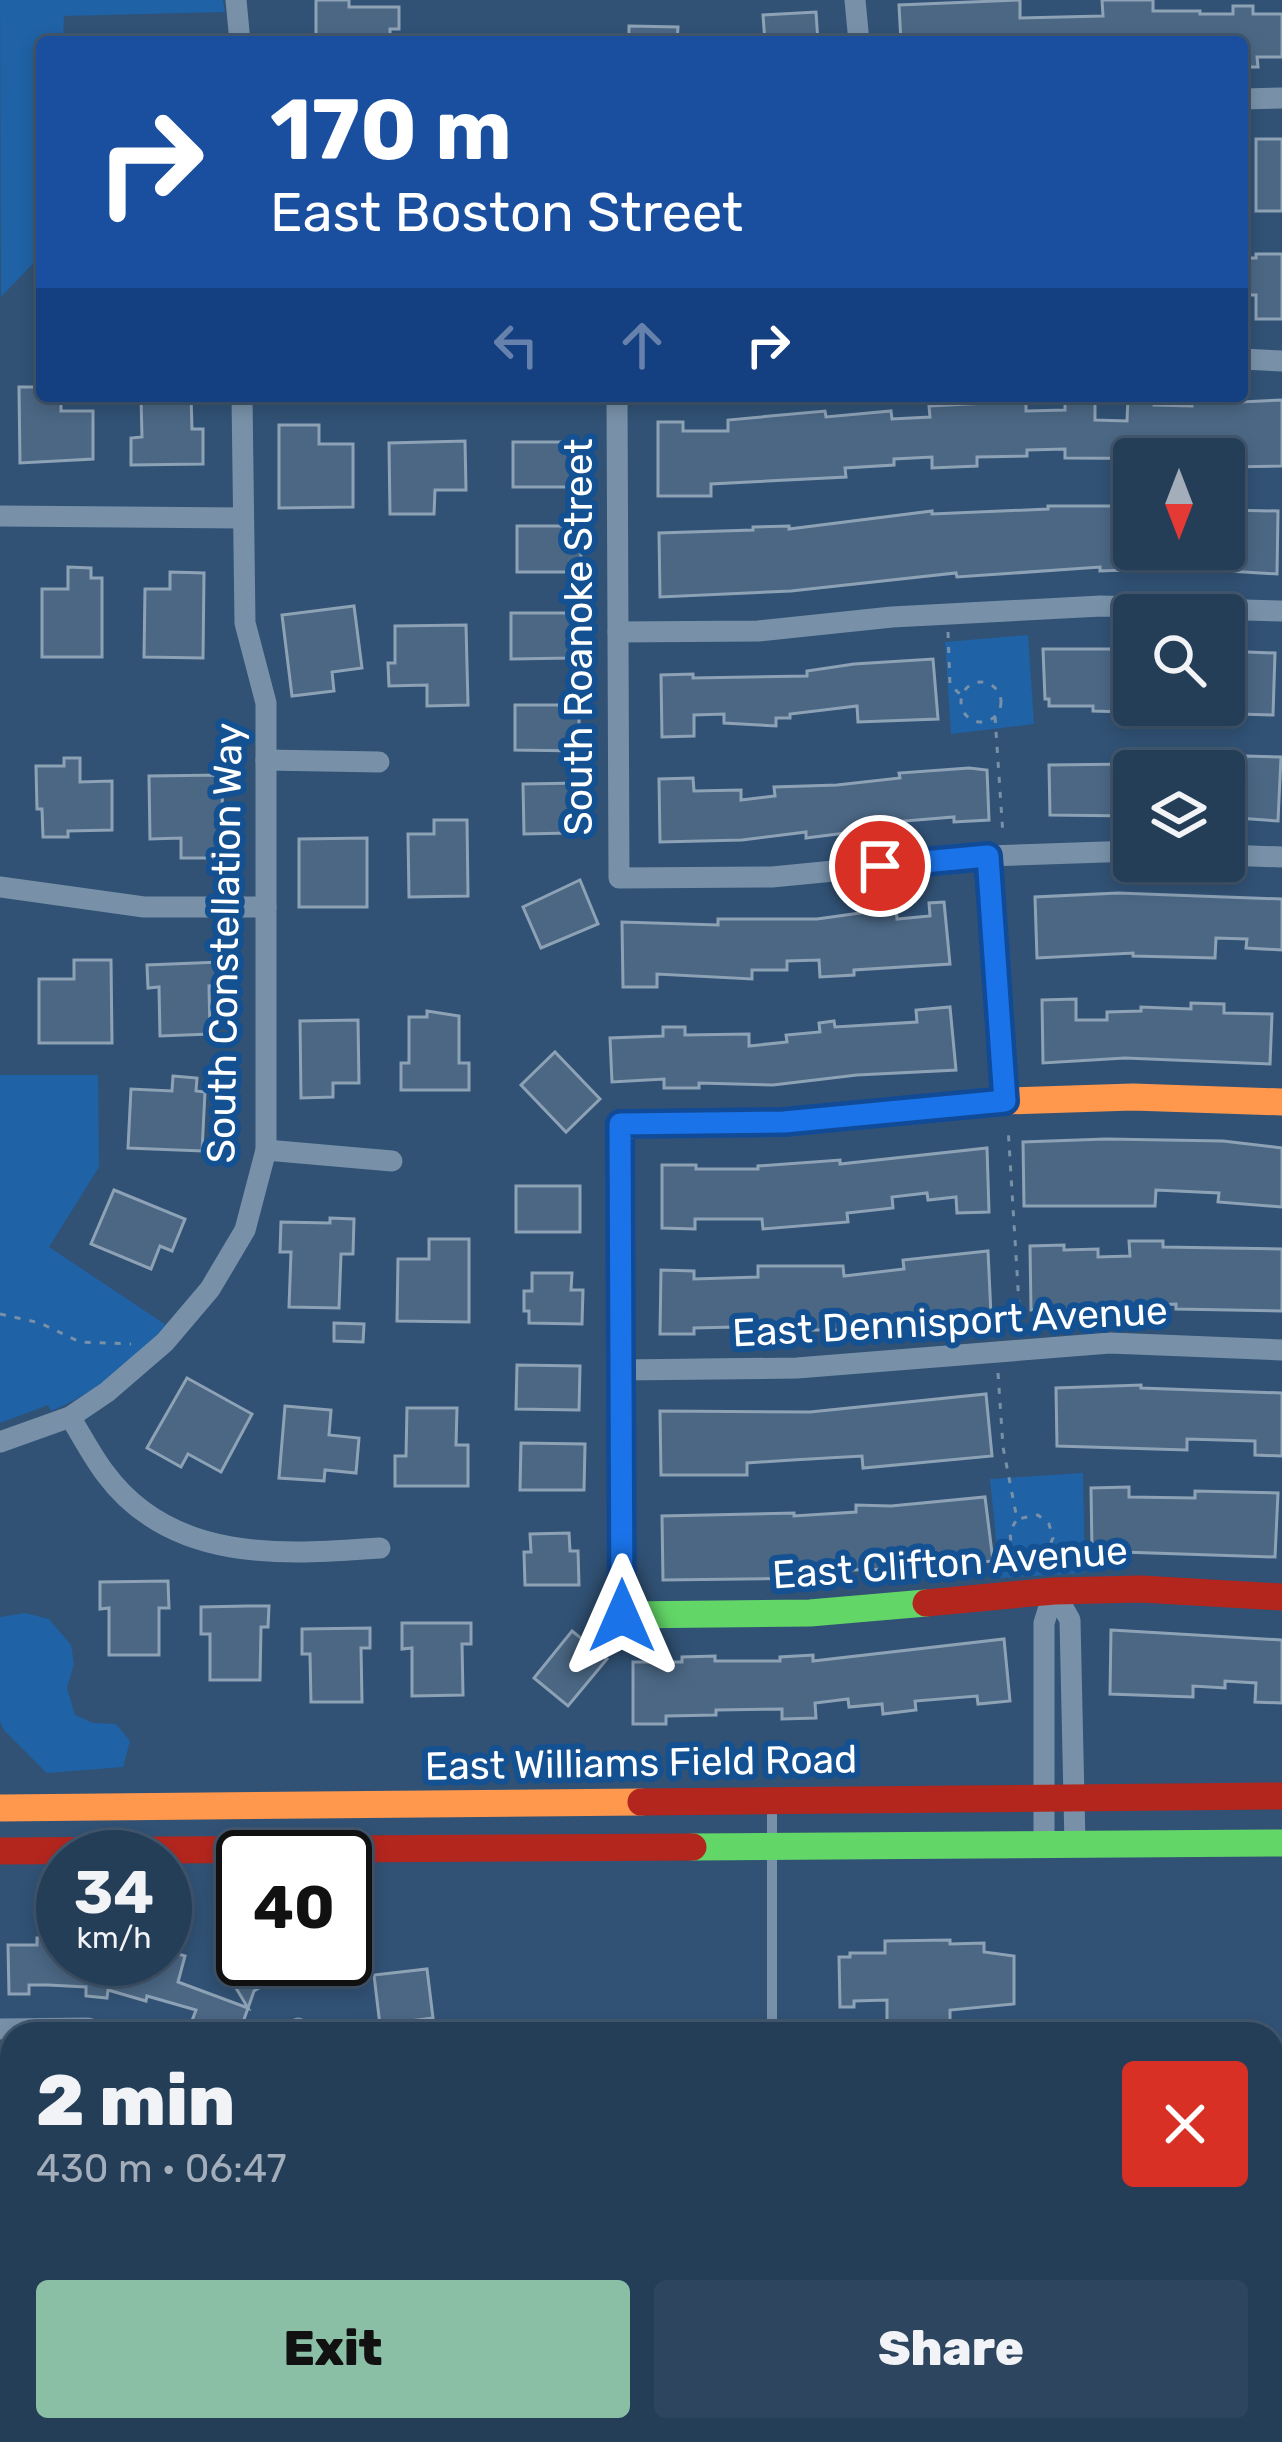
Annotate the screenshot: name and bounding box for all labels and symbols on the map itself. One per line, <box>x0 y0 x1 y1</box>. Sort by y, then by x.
street label: South Roanoke Street <box>556 438 602 836</box>
north arrow <box>1113 438 1245 570</box>
street label: South Constellation Way <box>198 722 252 1164</box>
pin <box>829 815 931 917</box>
street label: East Dennisport Avenue <box>731 1288 1169 1356</box>
street label: East Clifton Avenue <box>771 1528 1129 1598</box>
position arrow <box>559 1553 685 1679</box>
street label: East Williams Field Road <box>424 1736 858 1790</box>
speed limit sign: 40 <box>216 1830 372 1986</box>

